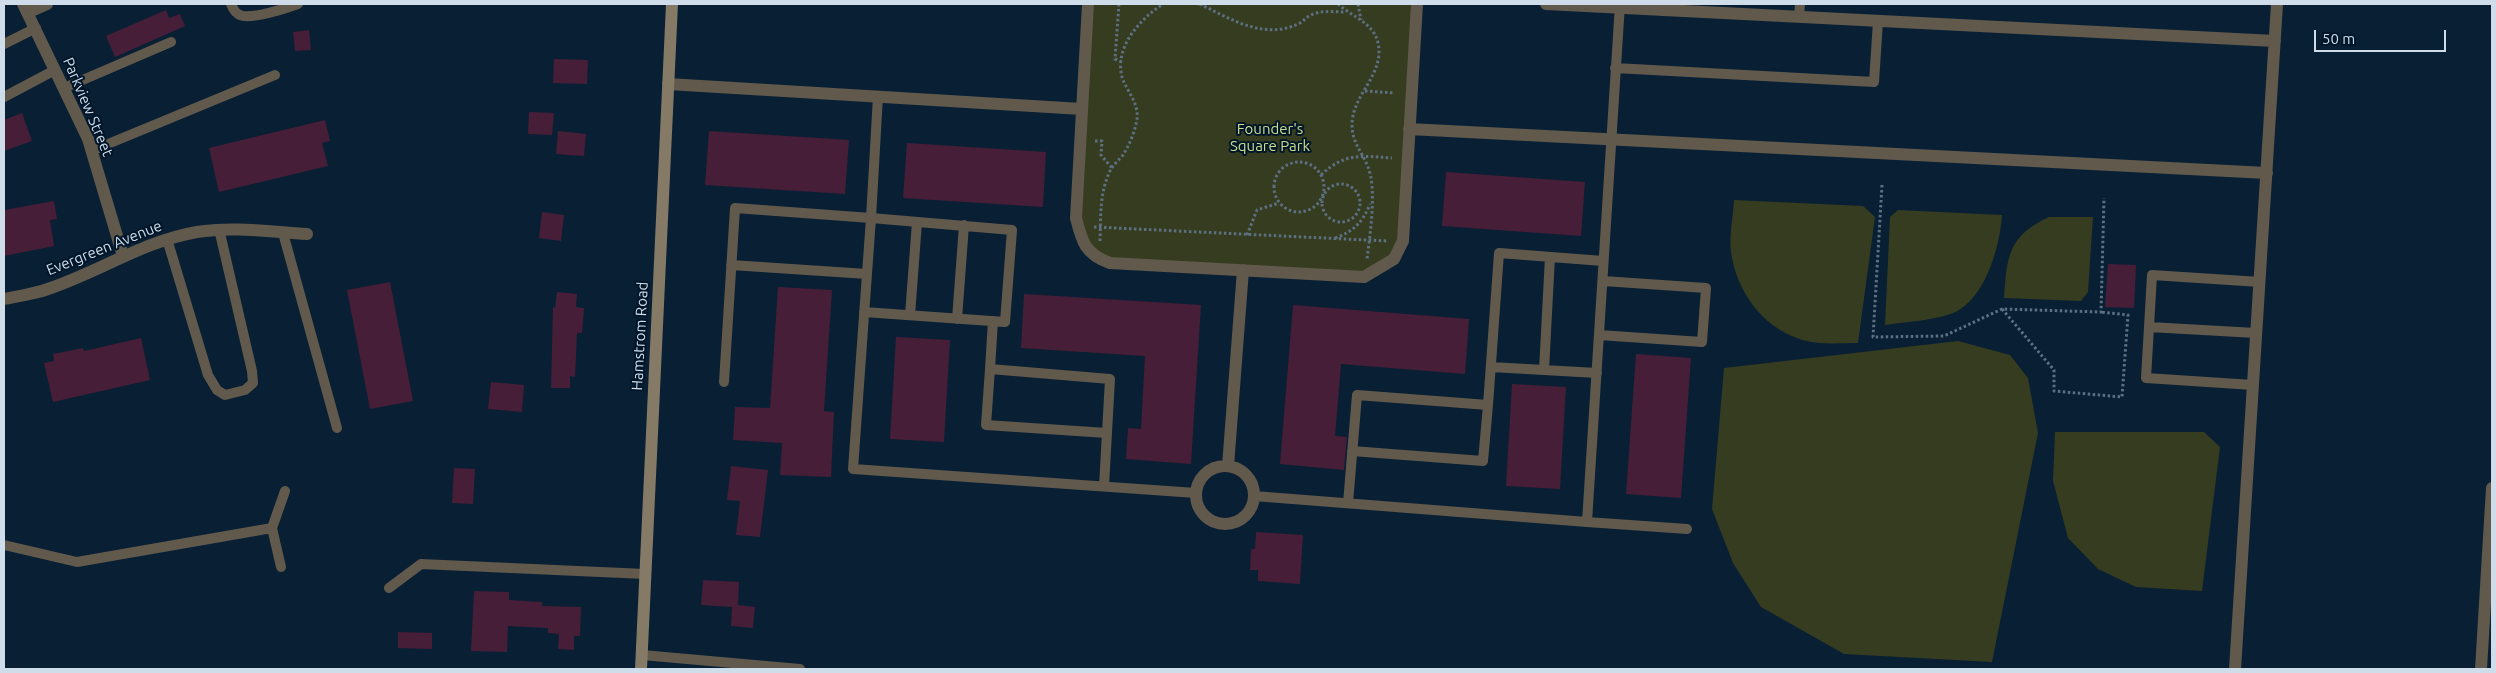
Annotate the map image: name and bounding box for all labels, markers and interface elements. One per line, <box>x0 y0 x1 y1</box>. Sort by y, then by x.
scale bar <box>2316 20 2448 52</box>
text: 50 m <box>2322 30 2355 47</box>
street label: Parkview Street <box>59 55 117 159</box>
park label: Founder's Square Park <box>1230 120 1310 155</box>
street label: Evergreen Avenue <box>44 217 164 279</box>
street label: Hamstrom Road <box>628 281 652 391</box>

